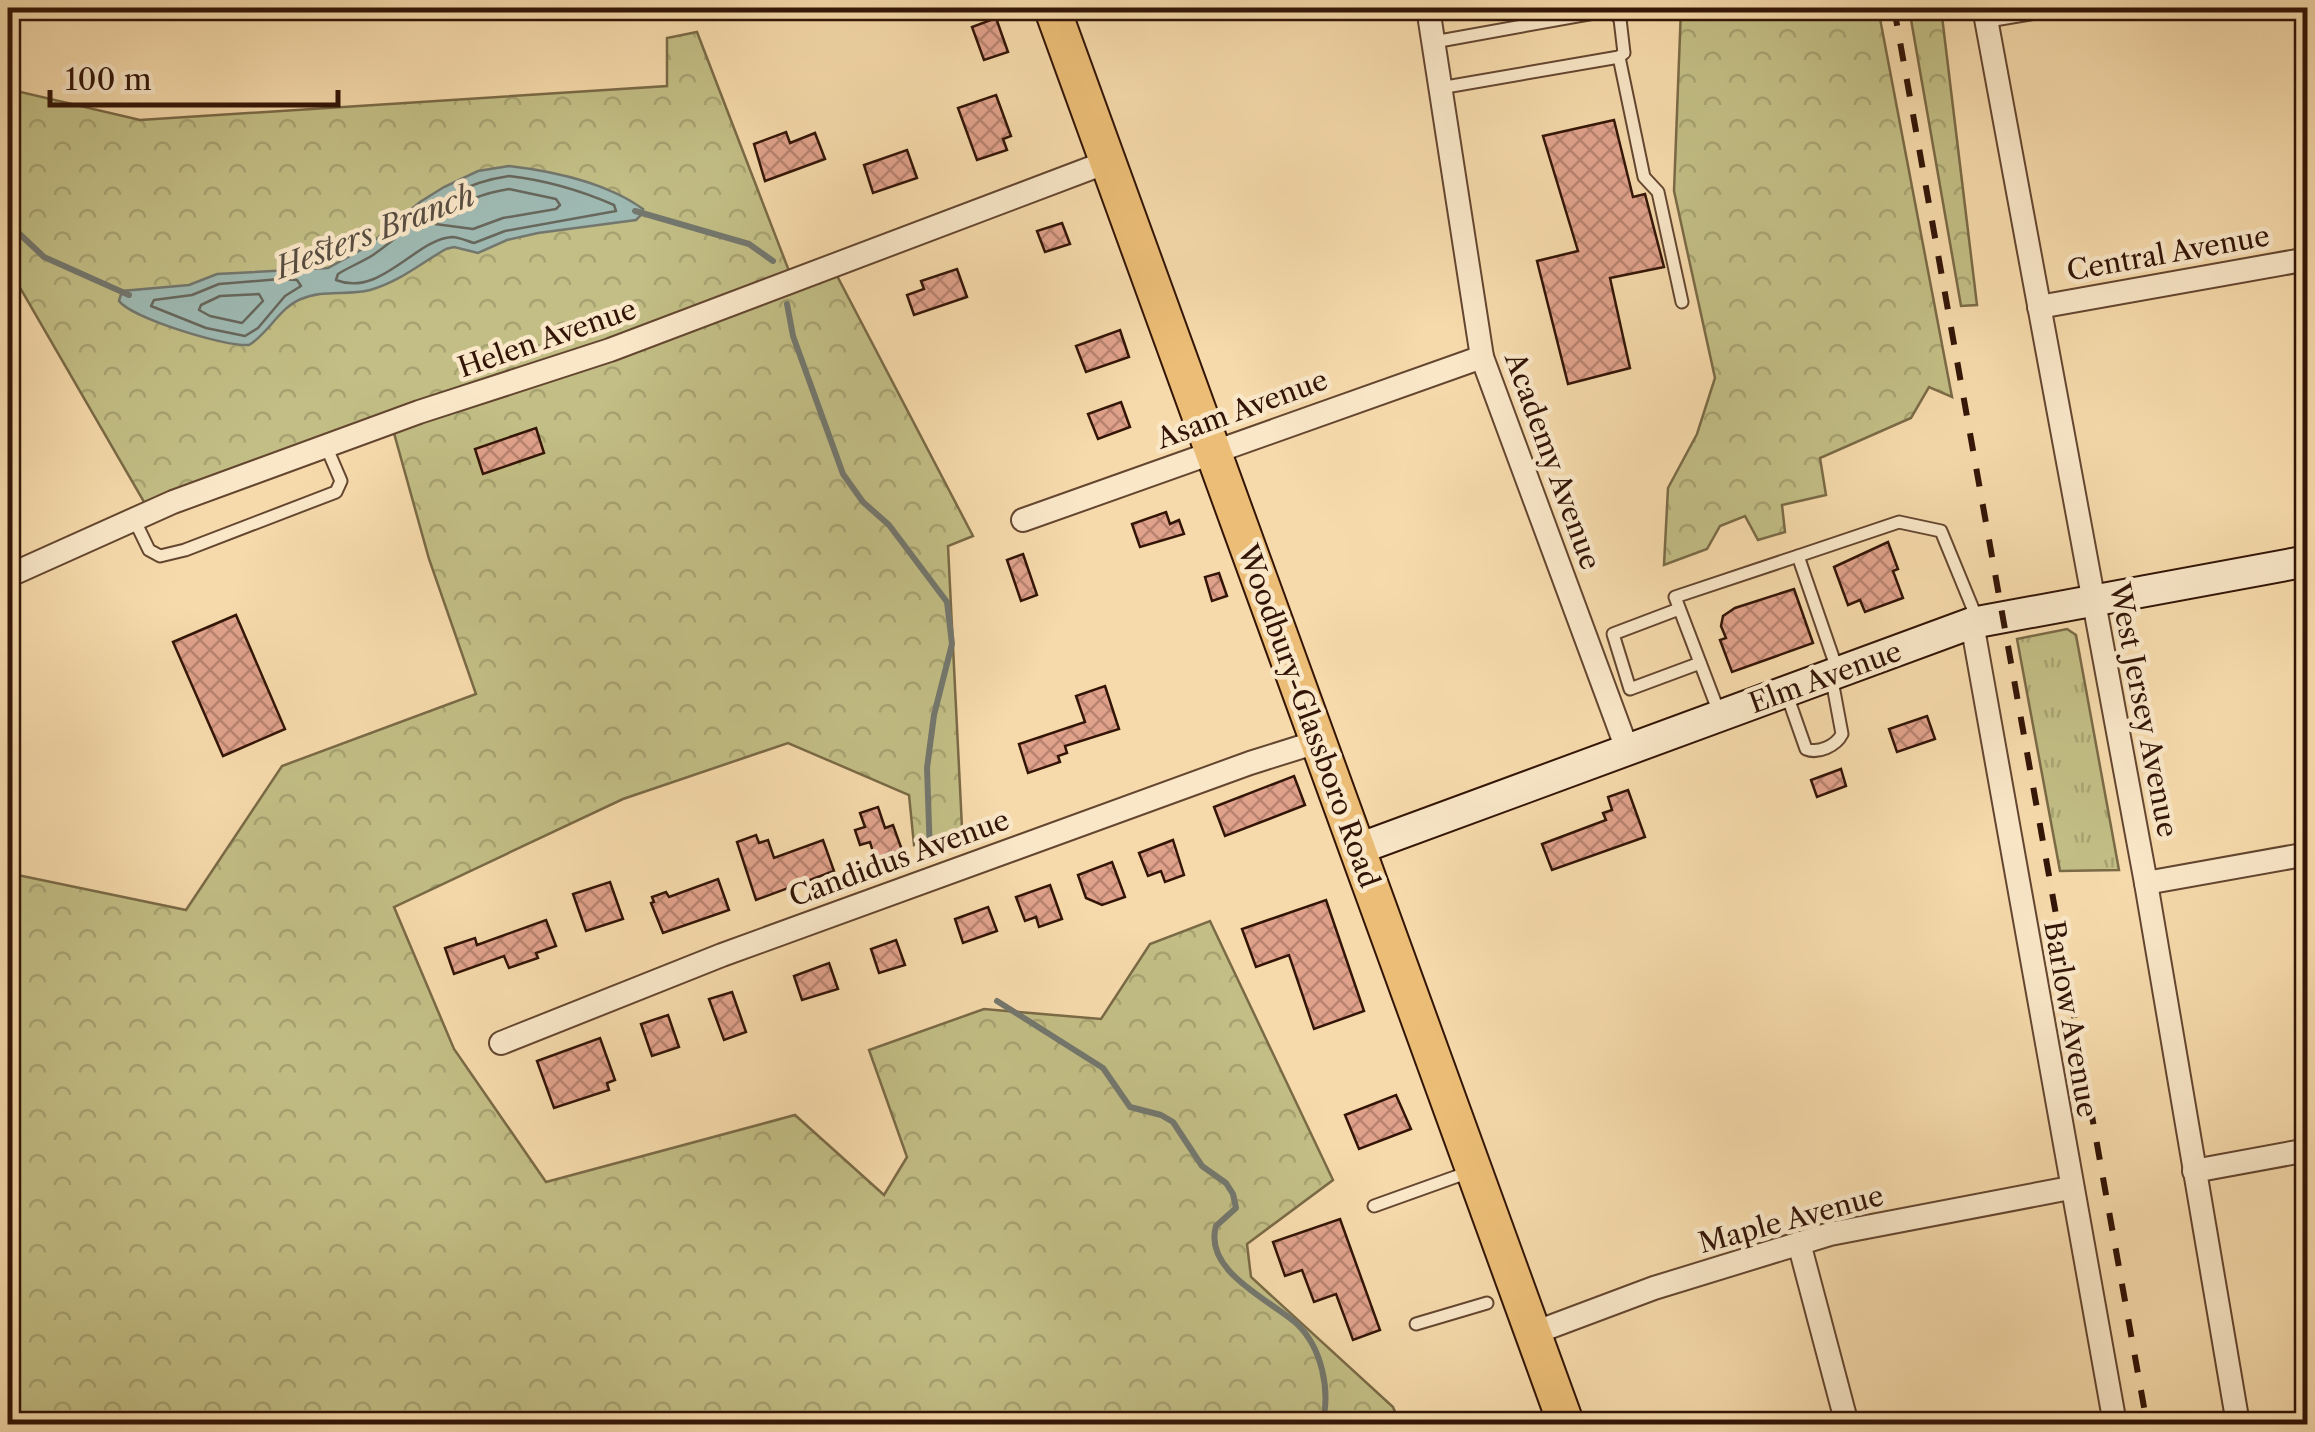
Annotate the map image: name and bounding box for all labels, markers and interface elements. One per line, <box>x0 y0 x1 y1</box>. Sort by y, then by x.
scale bar <box>50 45 338 107</box>
text: 100 m <box>65 61 152 98</box>
water label: Hesters Branch <box>268 177 480 287</box>
street label: Central Avenue <box>2064 218 2272 288</box>
street label: Helen Avenue <box>453 292 641 384</box>
street label: Academy Avenue <box>1498 347 1608 574</box>
street label: Asam Avenue <box>1151 362 1332 456</box>
street label: Woodbury-Glassboro Road <box>1231 539 1387 892</box>
street label: West Jersey Avenue <box>2102 579 2185 840</box>
street label: Elm Avenue <box>1744 634 1906 720</box>
street label: Candidus Avenue <box>784 802 1014 914</box>
street label: Barlow Avenue <box>2037 918 2105 1120</box>
street label: Maple Avenue <box>1695 1178 1887 1260</box>

